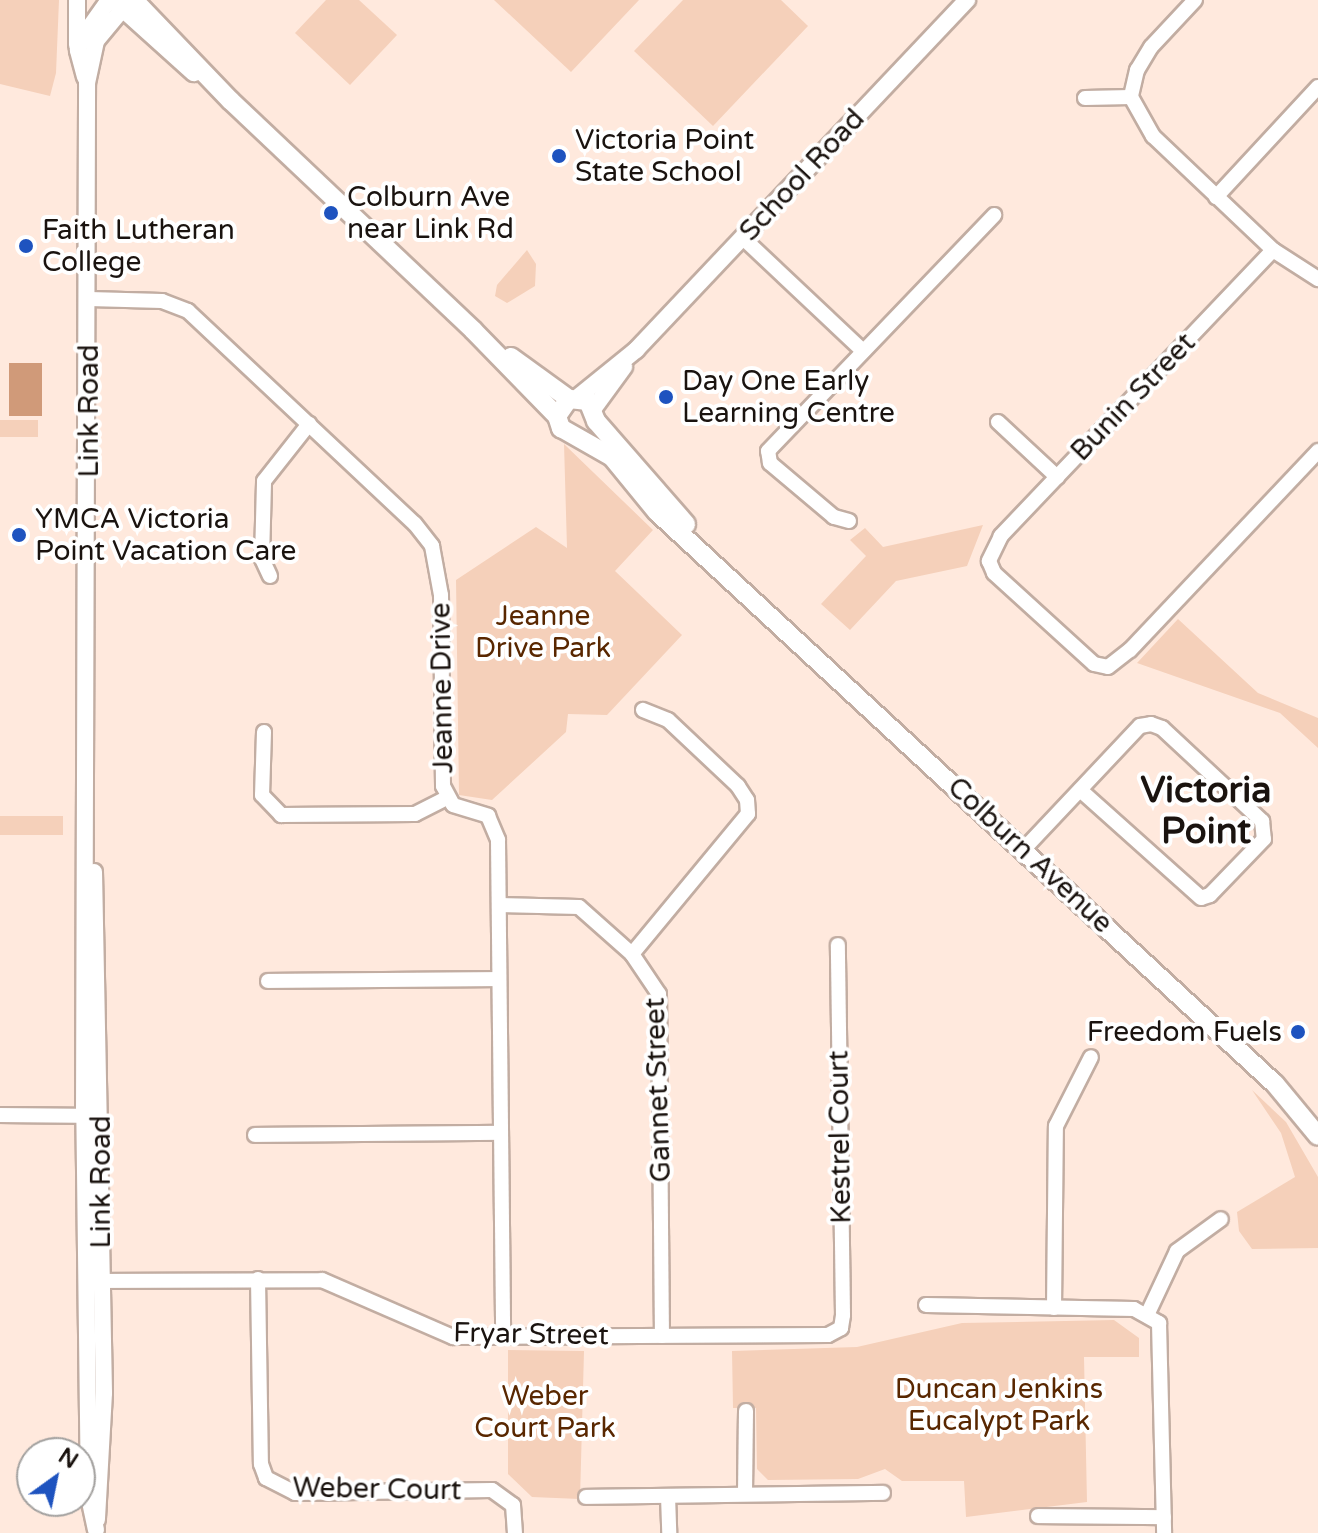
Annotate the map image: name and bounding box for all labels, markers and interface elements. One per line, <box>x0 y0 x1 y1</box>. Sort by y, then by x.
street label: School Road <box>732 102 872 248</box>
place label: Victoria Point State School <box>575 123 754 189</box>
marker: Victoria Point State School <box>550 147 568 165</box>
place label: Colburn Ave near Link Rd <box>347 180 514 246</box>
marker: Colburn Ave near Link Rd <box>322 204 340 222</box>
place label: Faith Lutheran College <box>42 213 235 279</box>
marker: Faith Lutheran College <box>17 237 35 255</box>
street label: Bunin Street <box>1064 326 1202 468</box>
street label: Link Road <box>72 344 106 478</box>
place label: Day One Early Learning Centre <box>682 364 895 430</box>
marker: Day One Early Learning Centre <box>657 388 675 406</box>
place label: YMCA Victoria Point Vacation Care <box>35 502 296 568</box>
marker: YMCA Victoria Point Vacation Care <box>10 526 28 544</box>
park label: Jeanne Drive Park <box>475 599 611 665</box>
street label: Jeanne Drive <box>424 602 460 774</box>
district label: Victoria Point <box>1140 768 1272 853</box>
street label: Colburn Avenue <box>941 770 1119 940</box>
street label: Gannet Street <box>638 997 678 1183</box>
place label: Freedom Fuels <box>1087 1015 1282 1049</box>
marker: Freedom Fuels <box>1289 1023 1307 1041</box>
street label: Kestrel Court <box>822 1050 858 1224</box>
street label: Link Road <box>84 1115 118 1249</box>
street label: Fryar Street <box>453 1316 609 1352</box>
park label: Duncan Jenkins Eucalypt Park <box>895 1372 1103 1438</box>
park label: Weber Court Park <box>474 1379 616 1445</box>
north arrow <box>16 1437 96 1517</box>
text: N <box>53 1443 82 1474</box>
street label: Weber Court <box>292 1471 462 1507</box>

